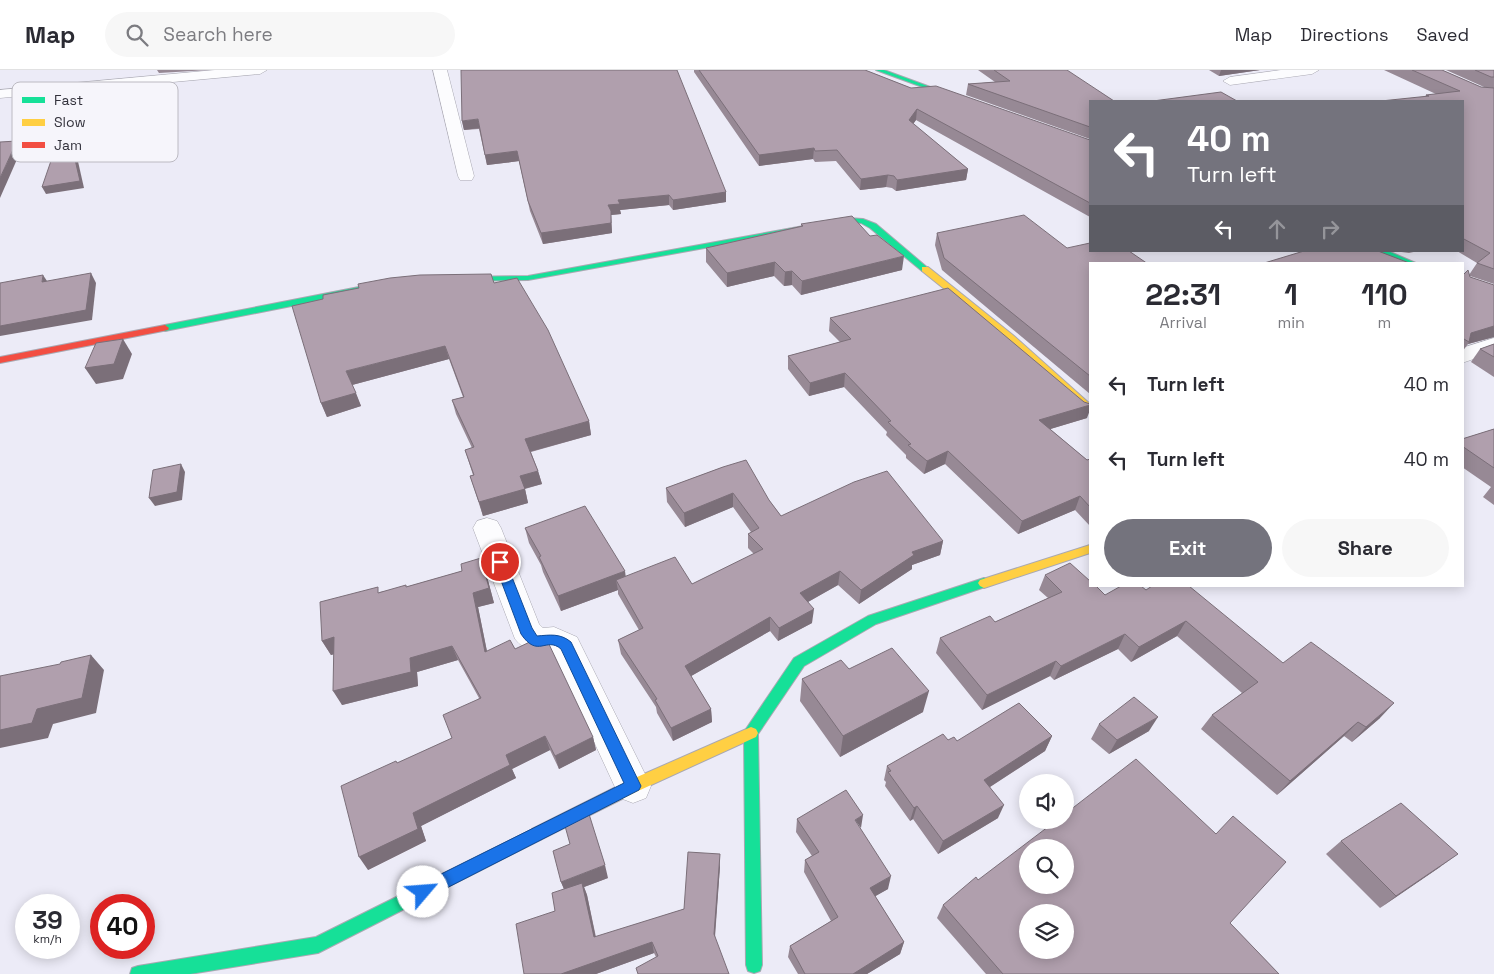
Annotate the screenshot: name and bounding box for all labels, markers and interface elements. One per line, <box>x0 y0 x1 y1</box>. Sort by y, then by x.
search box <box>105 12 455 57</box>
text: Map <box>25 19 75 50</box>
icon: search <box>123 21 151 49</box>
text: Search here <box>163 22 273 47</box>
text: Map <box>1235 23 1272 46</box>
text: Directions <box>1300 23 1389 46</box>
text: Saved <box>1417 23 1469 46</box>
legend <box>12 82 178 162</box>
text: Fast <box>54 91 83 109</box>
text: Slow <box>54 113 86 131</box>
text: 40 m <box>1187 117 1271 161</box>
icon: left <box>1104 120 1169 185</box>
text: Jam <box>54 136 82 154</box>
text: Turn left <box>1187 160 1277 188</box>
icon: left <box>1210 215 1238 243</box>
icon: ahead <box>1263 215 1291 243</box>
icon: right <box>1316 215 1344 243</box>
text: 22:31 <box>1145 275 1221 314</box>
text: 1 <box>1284 275 1298 314</box>
text: 110 <box>1361 275 1408 314</box>
text: Arrival <box>1159 312 1207 333</box>
text: min <box>1277 312 1305 333</box>
text: m <box>1378 312 1391 333</box>
icon: left <box>1104 371 1132 399</box>
text: Turn left <box>1147 372 1225 397</box>
text: 40 m <box>1404 372 1449 397</box>
icon: left <box>1104 446 1132 474</box>
text: Turn left <box>1147 447 1225 472</box>
text: 40 m <box>1404 447 1449 472</box>
button: Exit <box>1104 519 1272 577</box>
button: Share <box>1282 519 1449 577</box>
pin <box>479 541 521 583</box>
icon: arrive <box>486 548 514 576</box>
map controls <box>1019 774 1074 959</box>
button: sound <box>1019 774 1074 829</box>
button: search <box>1019 839 1074 894</box>
position arrow <box>396 865 448 917</box>
speed limit sign: 40 <box>90 894 155 959</box>
text: 39 <box>32 904 63 936</box>
button: layers <box>1019 904 1074 959</box>
text: km/h <box>33 931 62 947</box>

